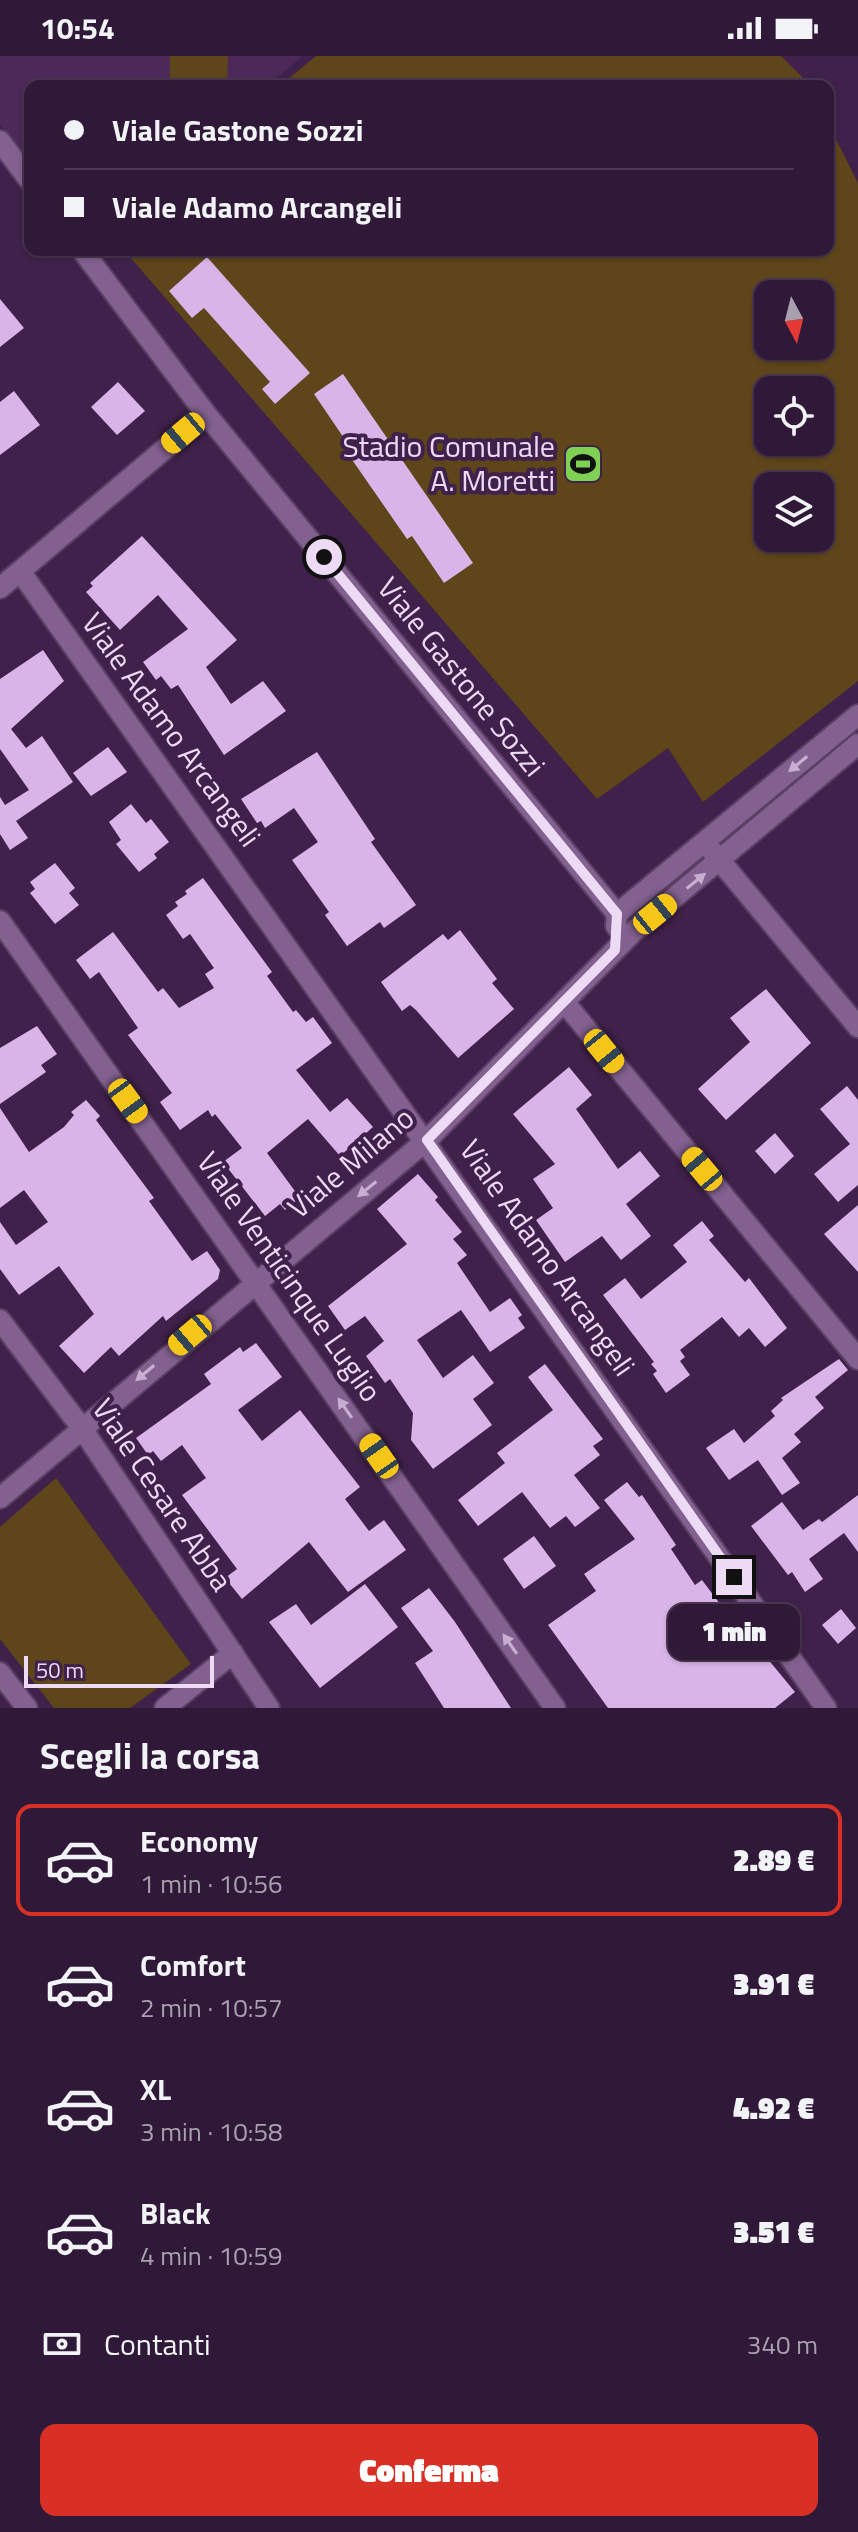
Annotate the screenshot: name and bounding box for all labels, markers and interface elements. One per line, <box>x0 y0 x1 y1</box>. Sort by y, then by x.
text: 10:54 <box>40 5 115 51</box>
text: Viale Gastone Sozzi <box>112 107 364 153</box>
text: Viale Adamo Arcangeli <box>112 184 402 230</box>
north arrow <box>754 280 834 360</box>
map controls <box>754 280 834 552</box>
button: locate <box>754 376 834 456</box>
car <box>157 408 209 458</box>
place label: Stadio Comunale A. Moretti <box>342 423 555 503</box>
sports icon: Stadio Comunale A. Moretti <box>562 443 604 485</box>
button: layers <box>754 472 834 552</box>
route start <box>306 539 342 575</box>
street label: Viale Gastone Sozzi <box>367 567 557 786</box>
street label: Viale Adamo Arcangeli <box>71 603 273 856</box>
one-way arrow <box>788 755 808 772</box>
one-way arrow <box>685 873 706 890</box>
car <box>629 890 681 938</box>
car <box>580 1025 628 1077</box>
car <box>104 1075 152 1127</box>
street label: Viale Milano <box>277 1095 424 1229</box>
street label: Viale Adamo Arcangeli <box>449 1130 647 1385</box>
street label: Viale Venticinque Luglio <box>186 1142 394 1411</box>
car <box>677 1143 727 1195</box>
one-way arrow <box>357 1181 377 1197</box>
car <box>164 1310 216 1360</box>
one-way arrow <box>135 1364 155 1381</box>
street label: Viale Cesare Abba <box>81 1389 245 1600</box>
one-way arrow <box>337 1397 353 1419</box>
car <box>355 1429 403 1483</box>
route end <box>716 1559 752 1595</box>
callout: 1 min <box>668 1605 800 1661</box>
text: 1 min <box>702 1612 766 1651</box>
one-way arrow <box>503 1634 518 1655</box>
scale bar <box>24 1652 214 1688</box>
text: 50 m <box>36 1653 84 1687</box>
text: Scegli la corsa <box>40 1728 260 1783</box>
text: Economy <box>140 1818 258 1864</box>
icon: car <box>44 1824 116 1896</box>
text: 2.89 € <box>733 1837 814 1883</box>
text: 1 min · 10:56 <box>140 1864 283 1903</box>
text: Comfort <box>140 1942 246 1988</box>
icon: car <box>44 1948 116 2020</box>
text: 3.91 € <box>733 1961 814 2007</box>
text: 2 min · 10:57 <box>140 1988 283 2027</box>
text: XL <box>140 2066 171 2112</box>
icon: car <box>44 2072 116 2144</box>
text: 4.92 € <box>733 2085 814 2131</box>
text: 3 min · 10:58 <box>140 2112 283 2151</box>
text: Black <box>140 2190 211 2236</box>
icon: car <box>44 2196 116 2268</box>
text: 3.51 € <box>733 2209 814 2255</box>
text: 4 min · 10:59 <box>140 2236 283 2275</box>
text: Contanti <box>104 2321 211 2367</box>
icon: cash <box>40 2322 84 2366</box>
text: 340 m <box>747 2325 818 2364</box>
button: Conferma <box>40 2424 818 2516</box>

